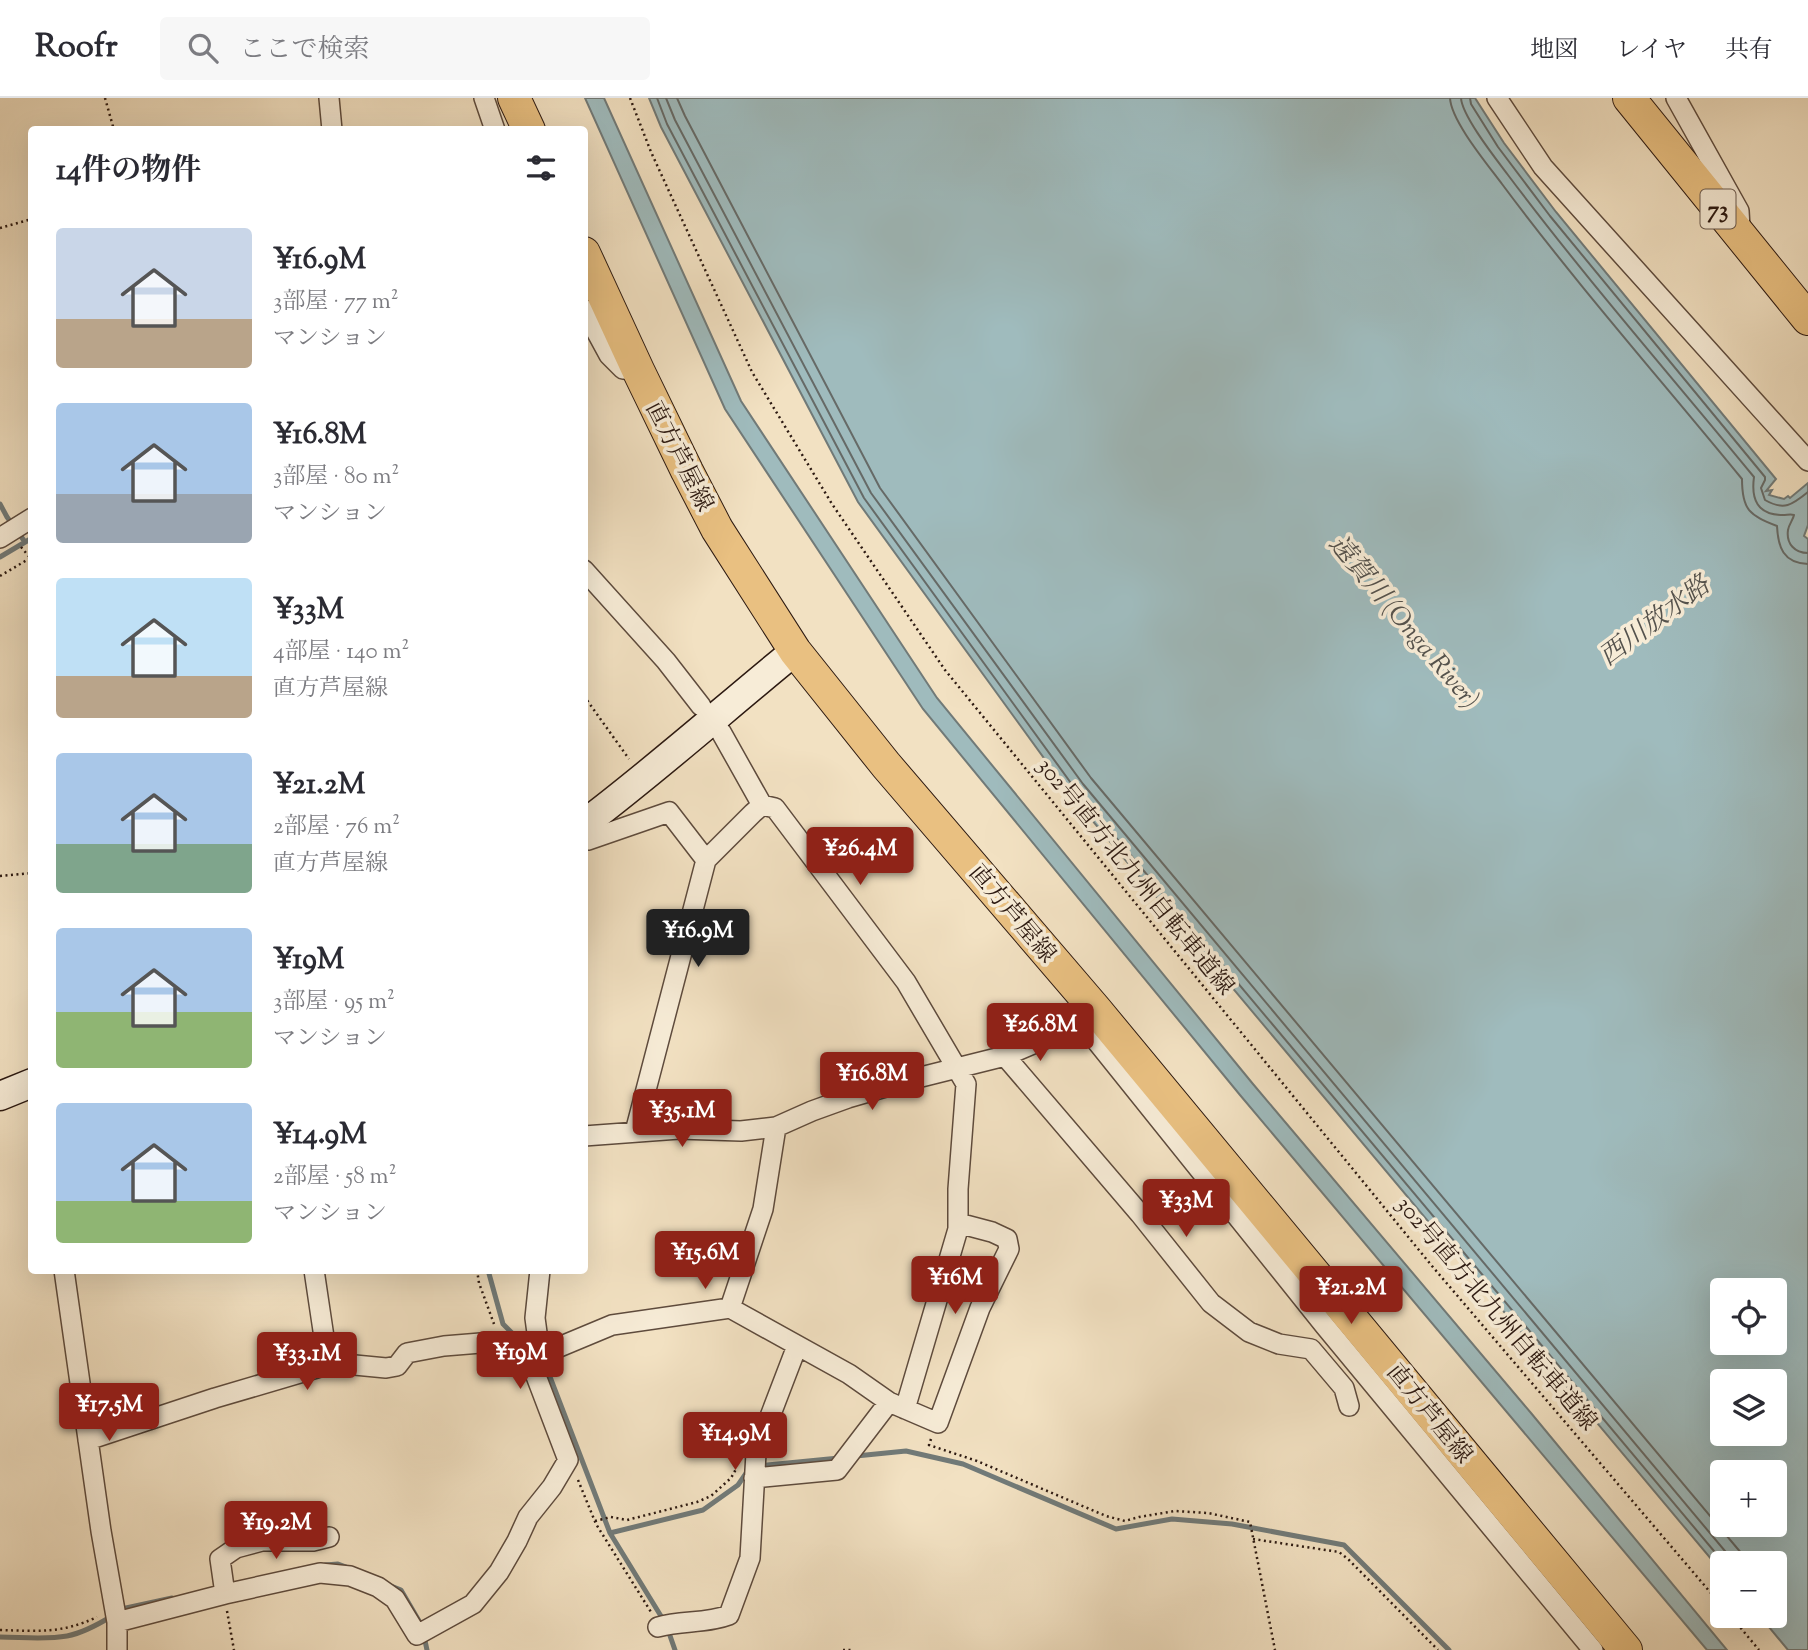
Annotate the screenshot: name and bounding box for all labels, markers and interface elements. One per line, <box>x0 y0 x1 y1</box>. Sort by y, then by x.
search box <box>160 17 650 80</box>
text: Roofr <box>35 24 118 72</box>
icon: search <box>184 29 222 67</box>
text: ここで検索 <box>240 32 370 69</box>
text: 地図 <box>1530 34 1578 68</box>
text: レイヤ <box>1616 34 1687 68</box>
text: 共有 <box>1725 34 1773 68</box>
icon: filters <box>522 149 560 187</box>
text: 14件の物件 <box>56 150 201 193</box>
road number: 73 <box>1700 190 1736 228</box>
text: ¥16.9M <box>273 239 366 282</box>
icon: home <box>112 256 196 340</box>
text: 3部屋 · 77 m² <box>273 286 399 319</box>
text: マンション <box>273 323 387 356</box>
street label: 直方芦屋線 <box>636 396 721 518</box>
text: ¥16.8M <box>273 414 367 457</box>
icon: home <box>112 431 196 515</box>
text: 3部屋 · 80 m² <box>273 461 399 494</box>
text: マンション <box>273 498 387 531</box>
water label: 遠賀川 (Onga River) <box>1319 528 1487 717</box>
water label: 西川放水路 <box>1592 567 1720 676</box>
text: ¥33M <box>273 589 344 632</box>
icon: home <box>112 606 196 690</box>
text: 4部屋 · 140 m² <box>273 636 409 669</box>
text: 直方芦屋線 <box>273 673 388 706</box>
street label: 302号直方北九州自転車道線 <box>1028 751 1241 1003</box>
text: ¥21.2M <box>273 764 365 807</box>
icon: home <box>112 781 196 865</box>
text: 2部屋 · 76 m² <box>273 811 400 844</box>
pin: ¥26.4M <box>803 828 917 887</box>
text: ¥26.4M <box>823 833 897 866</box>
text: 直方芦屋線 <box>273 848 388 881</box>
street label: 直方芦屋線 <box>960 857 1063 971</box>
pin: ¥16.9M <box>641 910 755 969</box>
text: ¥16.9M <box>662 915 734 948</box>
text: ¥19M <box>273 939 344 982</box>
icon: home <box>112 956 196 1040</box>
text: 3部屋 · 95 m² <box>273 986 395 1019</box>
pin: ¥26.8M <box>983 1004 1097 1063</box>
text: ¥26.8M <box>1003 1009 1077 1042</box>
text: マンション <box>273 1023 387 1056</box>
pin: ¥16.8M <box>815 1052 929 1112</box>
text: ¥16.8M <box>836 1058 908 1091</box>
pin: ¥35.1M <box>625 1090 739 1149</box>
text: ¥35.1M <box>649 1095 715 1128</box>
text: ¥14.9M <box>273 1114 367 1157</box>
icon: home <box>112 1131 196 1215</box>
text: 2部屋 · 58 m² <box>273 1161 396 1194</box>
pin: ¥33M <box>1145 1180 1227 1239</box>
text: ¥33M <box>1159 1185 1213 1218</box>
street label: 302号直方北九州自転車道線 <box>1387 1190 1604 1439</box>
text: マンション <box>273 1198 387 1231</box>
pin: ¥15.6M <box>648 1232 762 1291</box>
text: ¥15.6M <box>671 1237 739 1270</box>
pin: ¥16M <box>914 1256 996 1316</box>
text: ¥16M <box>927 1262 983 1295</box>
pin: ¥21.2M <box>1294 1266 1408 1326</box>
text: ¥21.2M <box>1316 1272 1386 1305</box>
map controls <box>1710 1278 1787 1628</box>
button: locate <box>1710 1278 1787 1355</box>
pin: ¥33.1M <box>250 1332 364 1392</box>
pin: ¥19M <box>479 1332 561 1391</box>
text: ¥19M <box>493 1337 547 1370</box>
text: ¥33.1M <box>273 1338 341 1371</box>
street label: 直方芦屋線 <box>1377 1357 1479 1472</box>
button: layers <box>1710 1369 1787 1446</box>
pin: ¥17.5M <box>52 1384 166 1443</box>
text: ¥17.5M <box>75 1389 143 1422</box>
pin: ¥14.9M <box>678 1412 792 1472</box>
text: ¥14.9M <box>699 1418 771 1451</box>
button: + <box>1710 1460 1787 1537</box>
pin: ¥19.2M <box>219 1502 333 1561</box>
text: ¥19.2M <box>240 1507 312 1540</box>
button: − <box>1710 1551 1787 1628</box>

